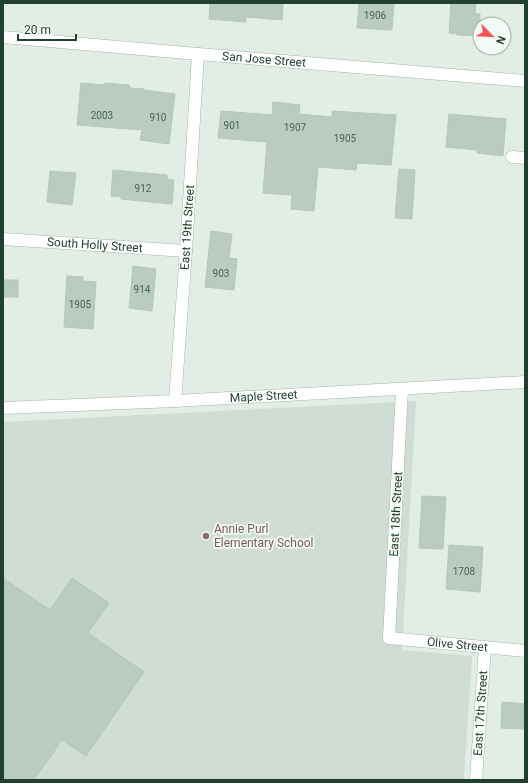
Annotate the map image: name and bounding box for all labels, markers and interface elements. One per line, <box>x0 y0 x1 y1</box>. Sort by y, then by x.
house number: 1906 <box>364 10 387 21</box>
scale bar <box>18 16 76 42</box>
north arrow <box>472 16 512 56</box>
text: 20 m <box>24 23 51 37</box>
text: N <box>493 34 508 46</box>
street label: San Jose Street <box>222 49 307 70</box>
house number: 2003 <box>91 110 113 121</box>
house number: 910 <box>150 112 167 123</box>
house number: 901 <box>224 120 240 131</box>
house number: 1907 <box>284 122 307 133</box>
house number: 1905 <box>334 133 357 144</box>
house number: 912 <box>135 183 152 194</box>
street label: East 19th Street <box>178 184 197 270</box>
street label: South Holly Street <box>47 235 143 255</box>
house number: 903 <box>213 268 229 279</box>
house number: 914 <box>134 284 151 295</box>
house number: 1905 <box>69 299 92 310</box>
street label: Maple Street <box>230 387 298 405</box>
street label: East 18th Street <box>387 471 405 557</box>
place label: Annie Purl Elementary School <box>214 522 314 550</box>
marker: Annie Purl Elementary School <box>201 531 211 541</box>
house number: 1708 <box>453 566 476 577</box>
street label: Olive Street <box>426 635 488 654</box>
street label: East 17th Street <box>471 670 490 756</box>

